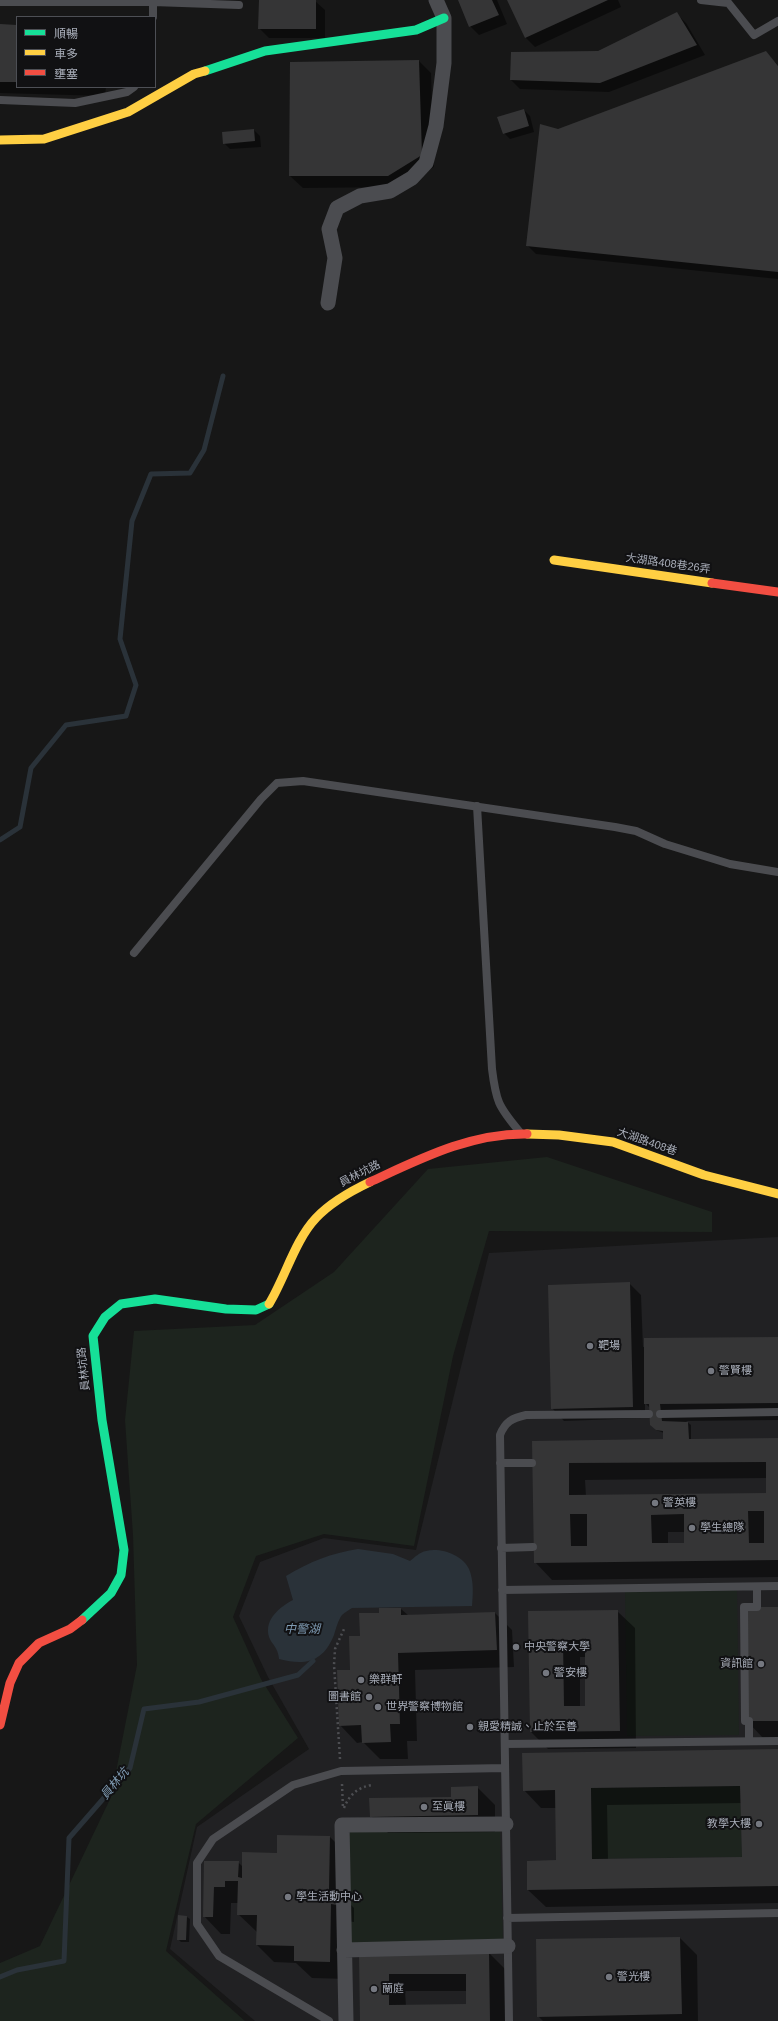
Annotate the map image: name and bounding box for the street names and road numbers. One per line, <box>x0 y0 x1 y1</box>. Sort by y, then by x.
street label: 大湖路408巷26弄 <box>625 552 711 576</box>
street label: 大湖路408巷 <box>615 1126 679 1158</box>
street label: 員林坑路 <box>337 1158 383 1190</box>
street label: 員林坑路 <box>75 1346 93 1392</box>

